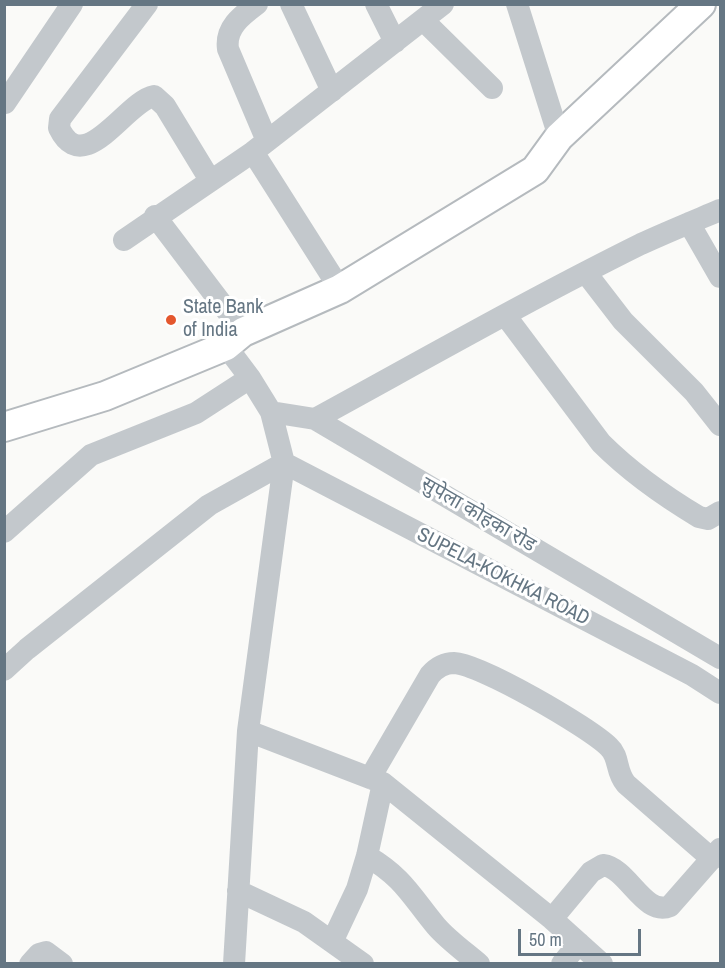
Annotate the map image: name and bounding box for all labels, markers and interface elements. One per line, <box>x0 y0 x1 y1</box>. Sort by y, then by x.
place label: State Bank of India <box>183 296 263 343</box>
marker: State Bank of India <box>164 313 178 327</box>
street label: सुपेला कोहका रोड <box>416 472 540 558</box>
street label: SUPELA-KOKHKA ROAD <box>413 523 593 631</box>
scale bar <box>521 917 644 955</box>
text: 50 m <box>529 927 562 952</box>

